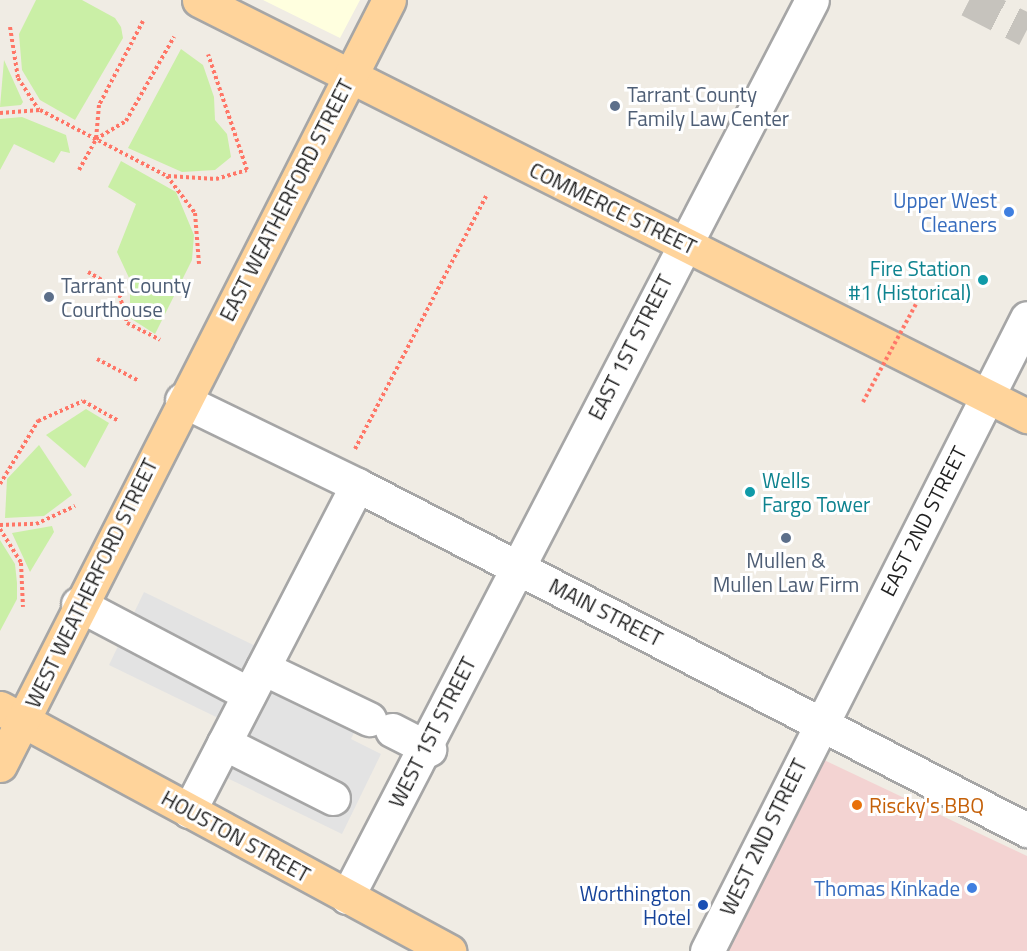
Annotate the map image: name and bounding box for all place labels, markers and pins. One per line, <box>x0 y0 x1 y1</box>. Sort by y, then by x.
place label: Tarrant County Family Law Center <box>627 81 789 131</box>
marker: Tarrant County Family Law Center <box>608 99 622 113</box>
place label: Upper West Cleaners <box>893 187 997 237</box>
marker: Upper West Cleaners <box>1002 205 1016 219</box>
place label: Fire Station #1 (Historical) <box>848 255 971 305</box>
place label: Tarrant County Courthouse <box>61 272 191 322</box>
marker: Fire Station #1 (Historical) <box>976 273 990 287</box>
marker: Tarrant County Courthouse <box>42 290 56 304</box>
place label: Wells Fargo Tower <box>762 467 870 517</box>
marker: Wells Fargo Tower <box>743 485 757 499</box>
marker: Mullen & Mullen Law Firm <box>779 531 793 545</box>
place label: Mullen & Mullen Law Firm <box>713 547 859 597</box>
place label: Riscky's BBQ <box>869 792 984 818</box>
marker: Riscky's BBQ <box>850 798 864 812</box>
place label: Thomas Kinkade <box>814 875 960 901</box>
place label: Worthington Hotel <box>579 880 691 930</box>
marker: Thomas Kinkade <box>965 881 979 895</box>
marker: Worthington Hotel <box>696 898 710 912</box>

